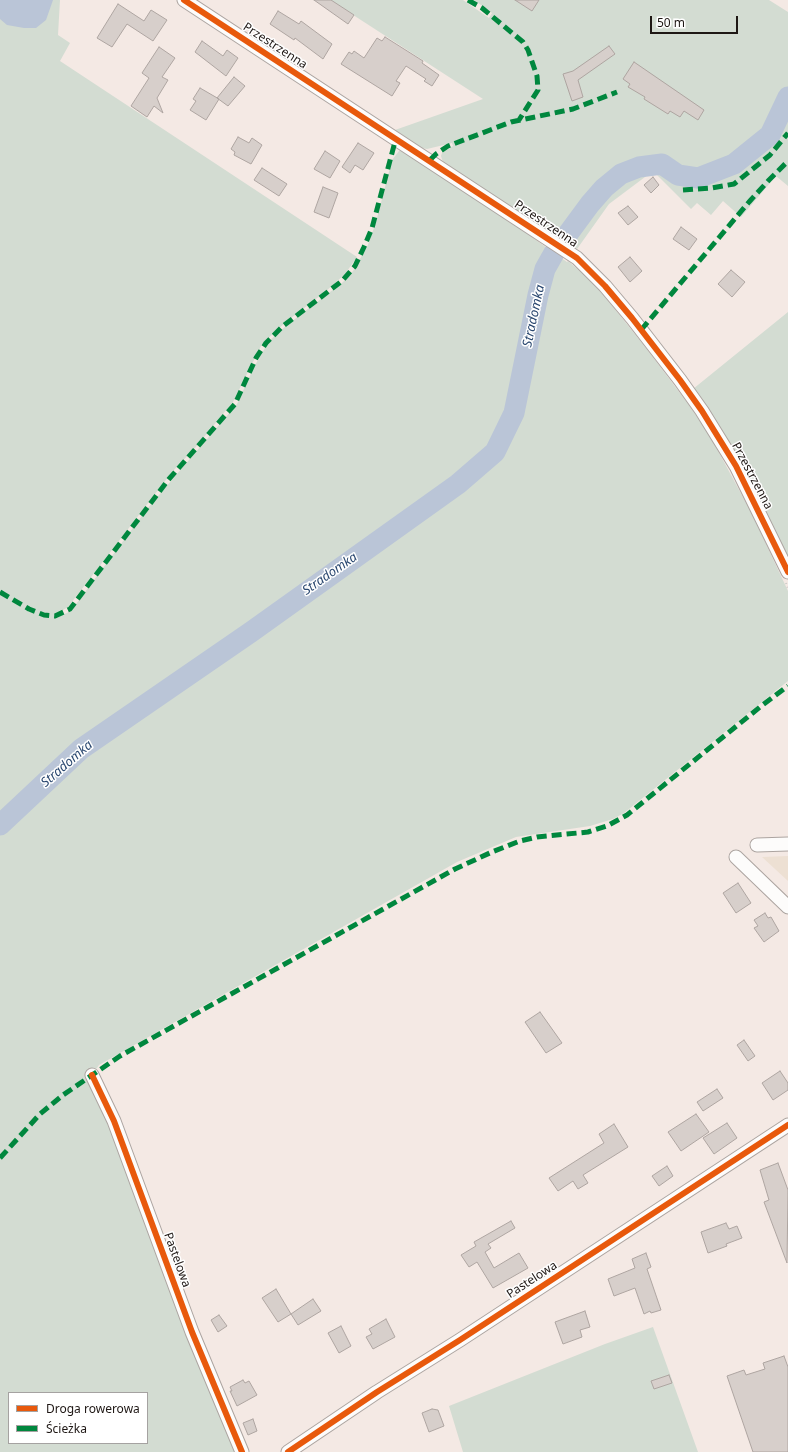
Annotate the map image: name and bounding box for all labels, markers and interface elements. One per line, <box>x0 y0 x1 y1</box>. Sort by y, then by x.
scale bar <box>652 8 740 34</box>
text: 50 m <box>657 14 685 31</box>
street label: Przestrzenna <box>240 20 310 72</box>
street label: Przestrzenna <box>511 197 581 251</box>
water label: Stradomka <box>520 283 548 349</box>
street label: Przestrzenna <box>728 440 776 512</box>
water label: Stradomka <box>300 549 360 599</box>
water label: Stradomka <box>38 737 96 791</box>
street label: Pastelowa <box>160 1231 194 1289</box>
street label: Pastelowa <box>504 1258 560 1302</box>
legend <box>8 1392 148 1444</box>
text: Droga rowerowa <box>46 1400 140 1417</box>
text: Ścieżka <box>46 1420 87 1437</box>

